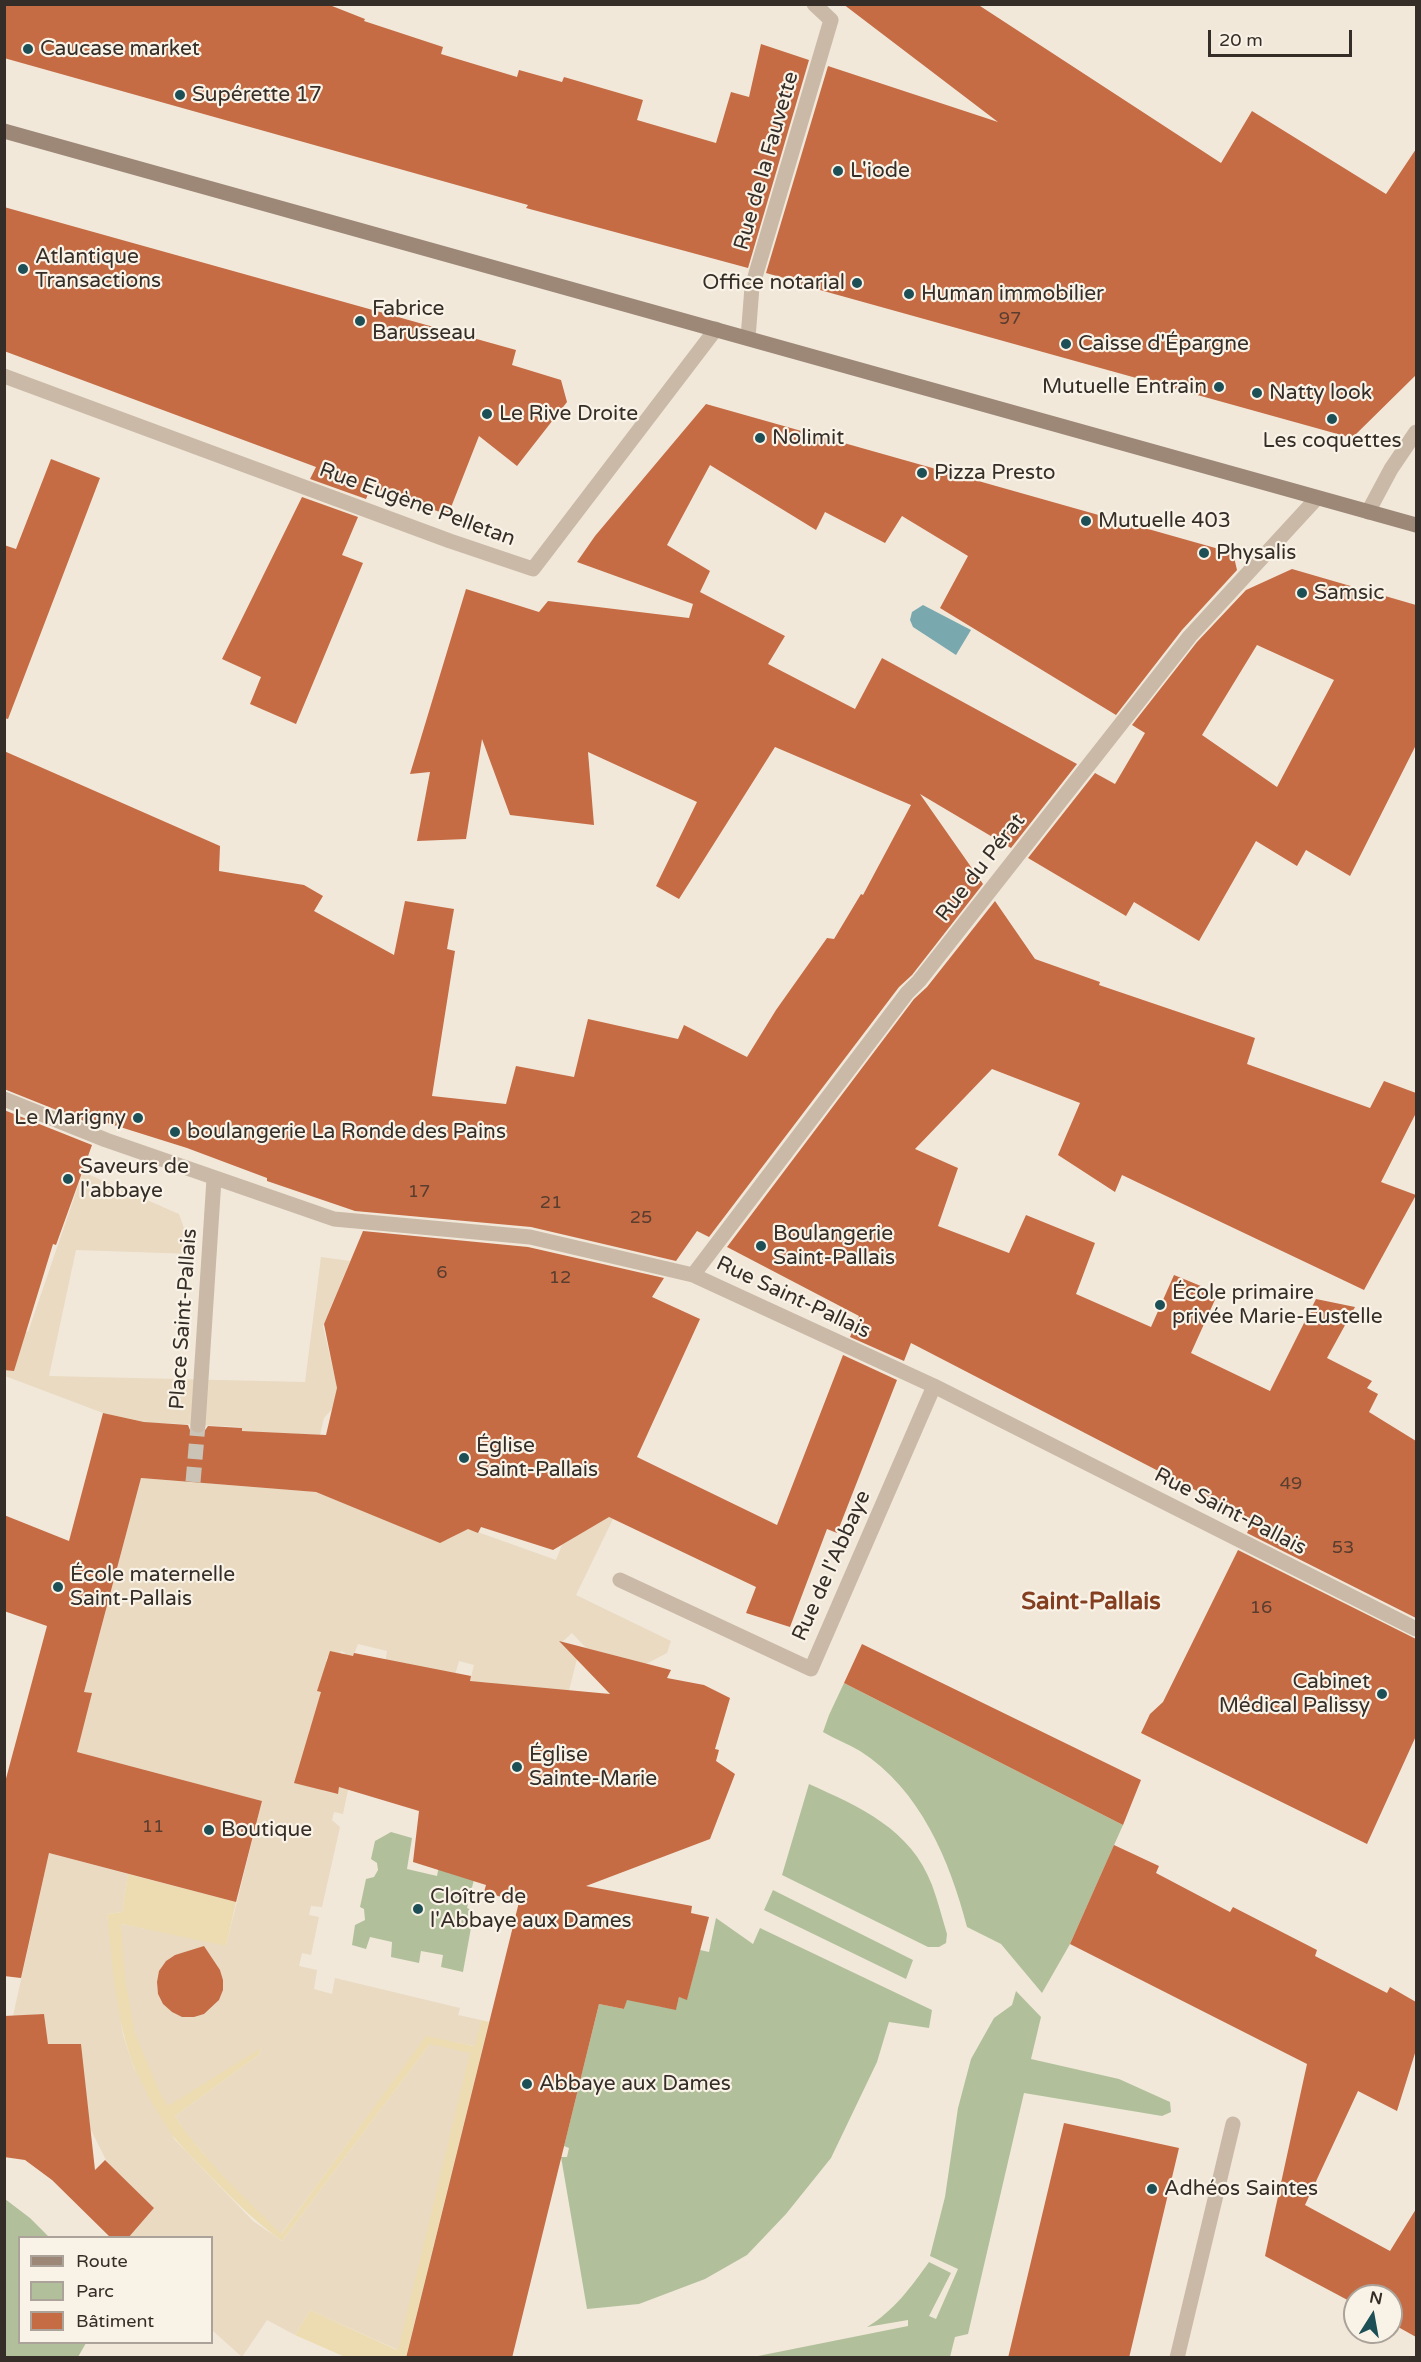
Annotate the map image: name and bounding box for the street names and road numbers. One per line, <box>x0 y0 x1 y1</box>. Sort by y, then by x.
street label: Rue de la Fauvette <box>729 69 805 253</box>
street label: Rue Eugène Pelletan <box>315 458 519 552</box>
street label: Rue du Pérat <box>931 809 1031 927</box>
street label: Place Saint-Pallais <box>165 1228 203 1410</box>
street label: Rue Saint-Pallais <box>712 1251 874 1345</box>
street label: Rue Saint-Pallais <box>1150 1463 1310 1561</box>
street label: Rue de l'Abbaye <box>787 1487 877 1645</box>

